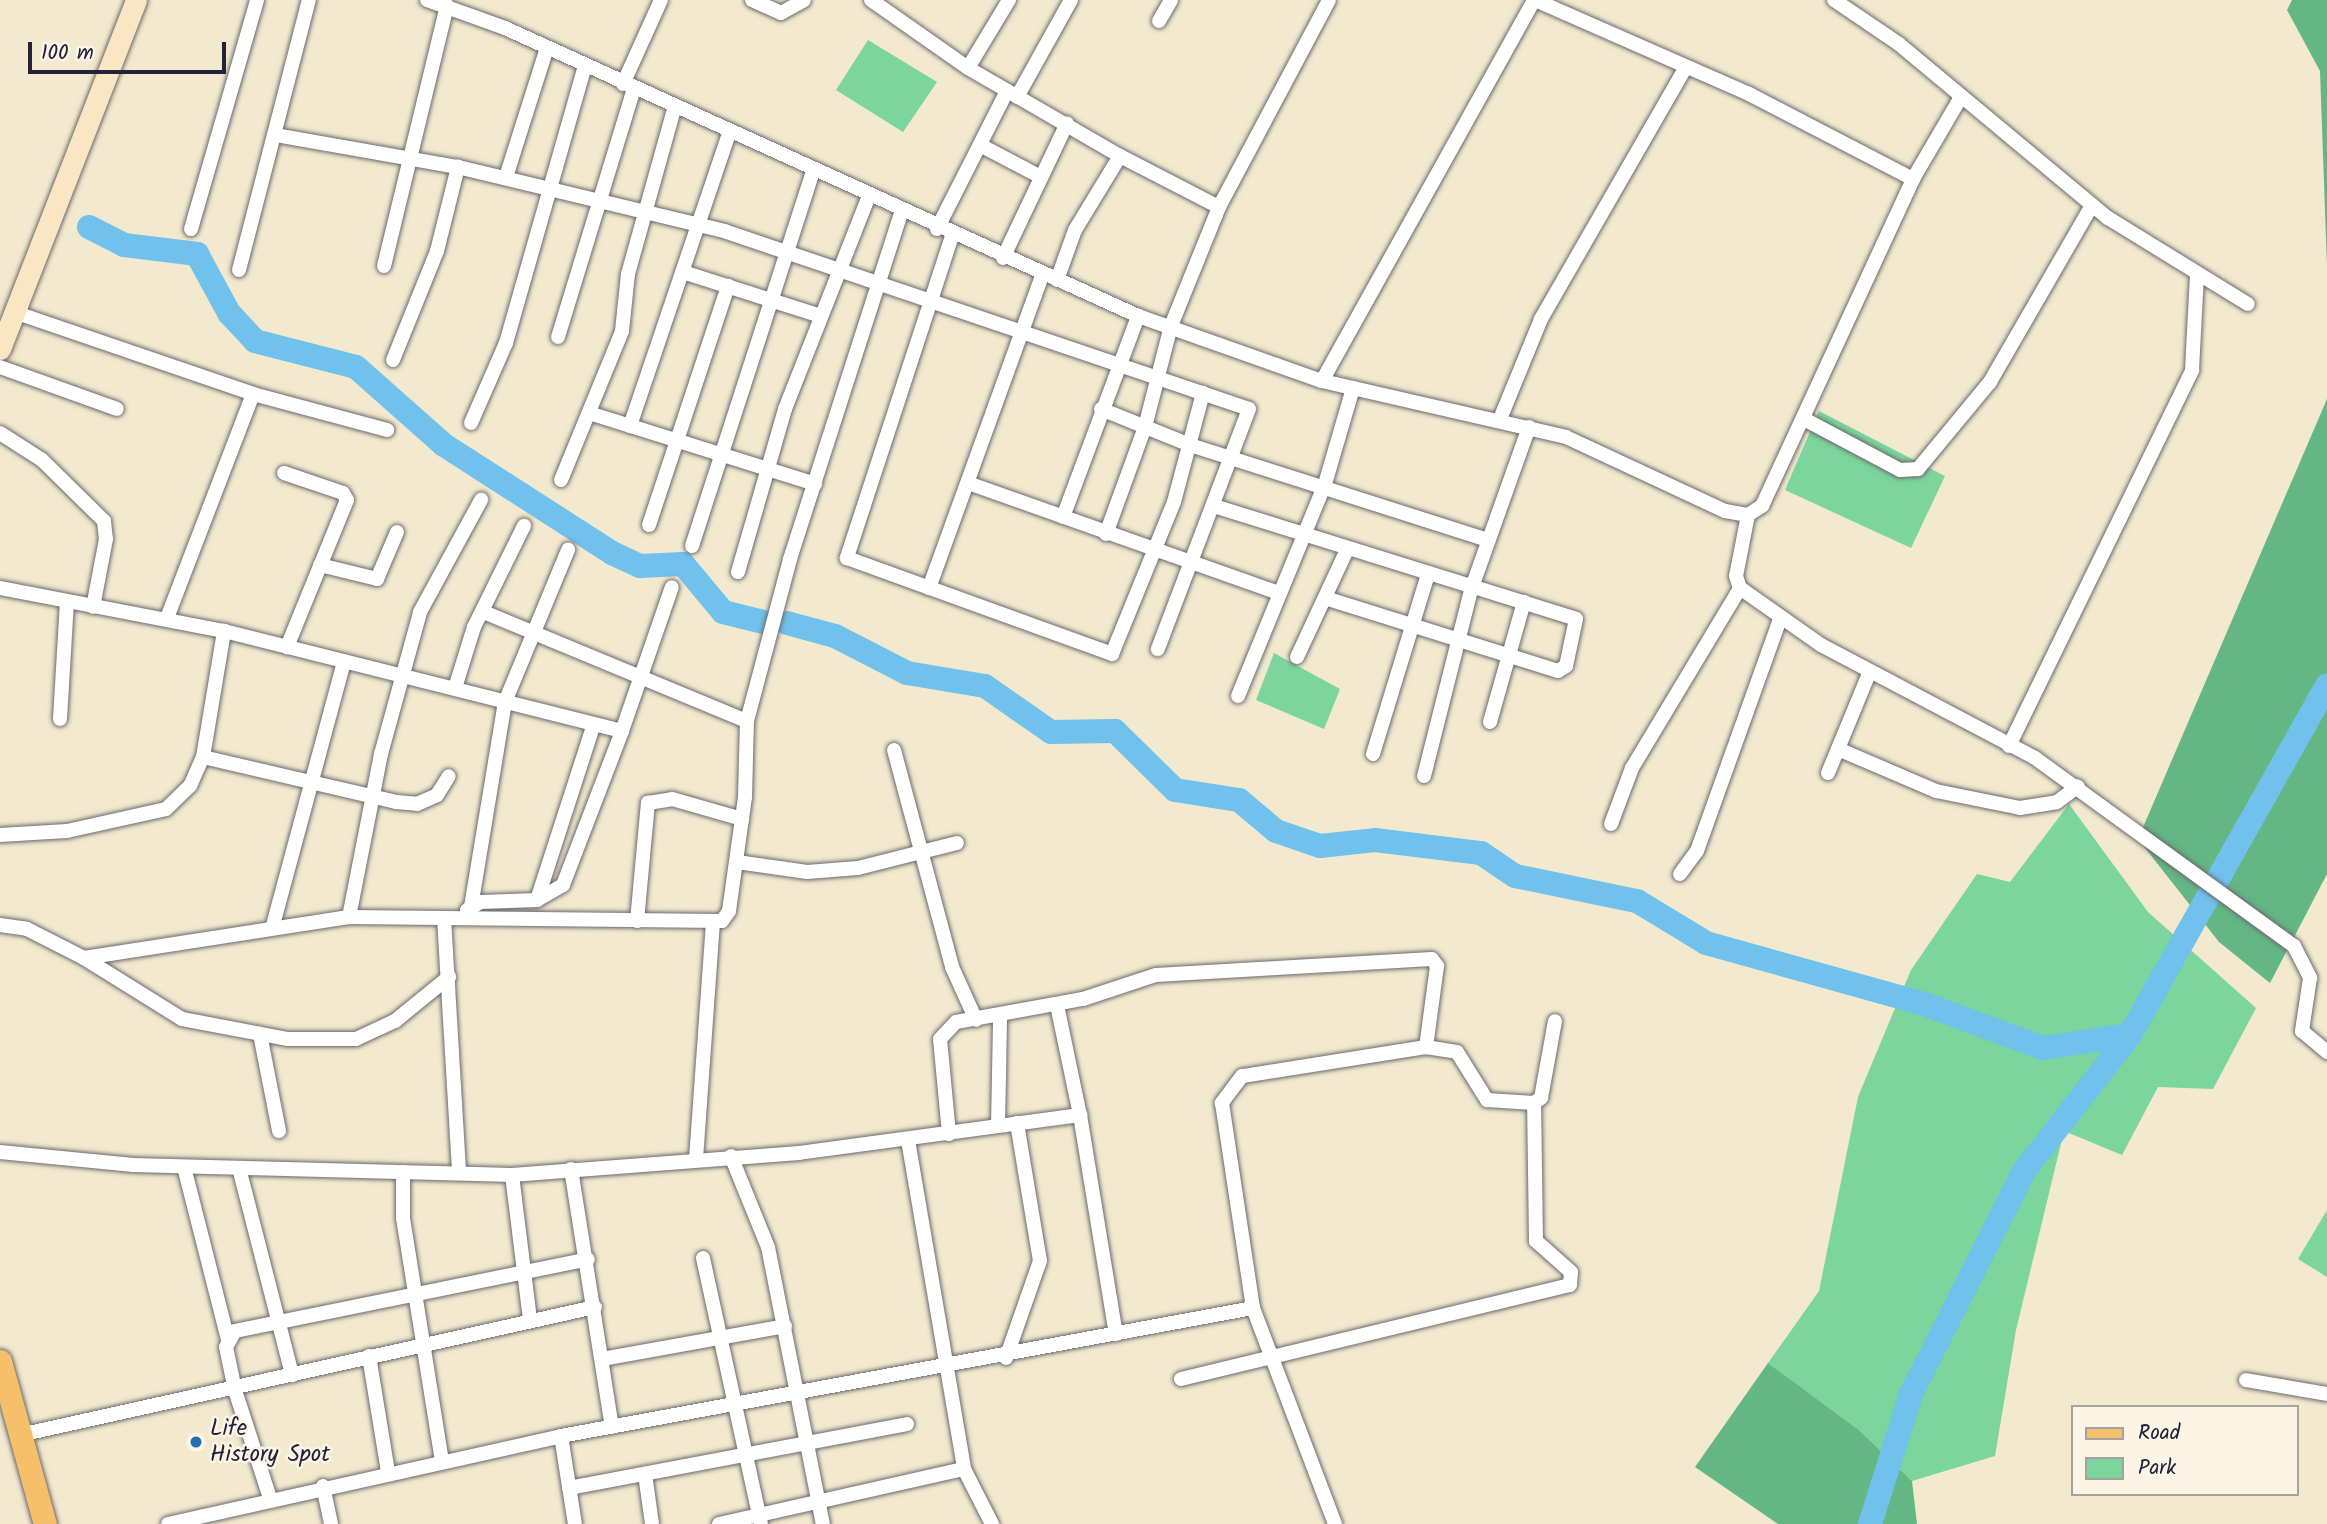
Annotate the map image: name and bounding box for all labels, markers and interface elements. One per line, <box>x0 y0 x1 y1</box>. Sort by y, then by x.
scale bar <box>32 28 229 72</box>
text: 100 m <box>41 37 94 70</box>
legend <box>2072 1405 2299 1496</box>
place label: Life History Spot <box>210 1415 330 1469</box>
text: Road <box>2138 1417 2180 1450</box>
marker: Life History Spot <box>188 1434 204 1450</box>
text: Park <box>2138 1452 2176 1485</box>

